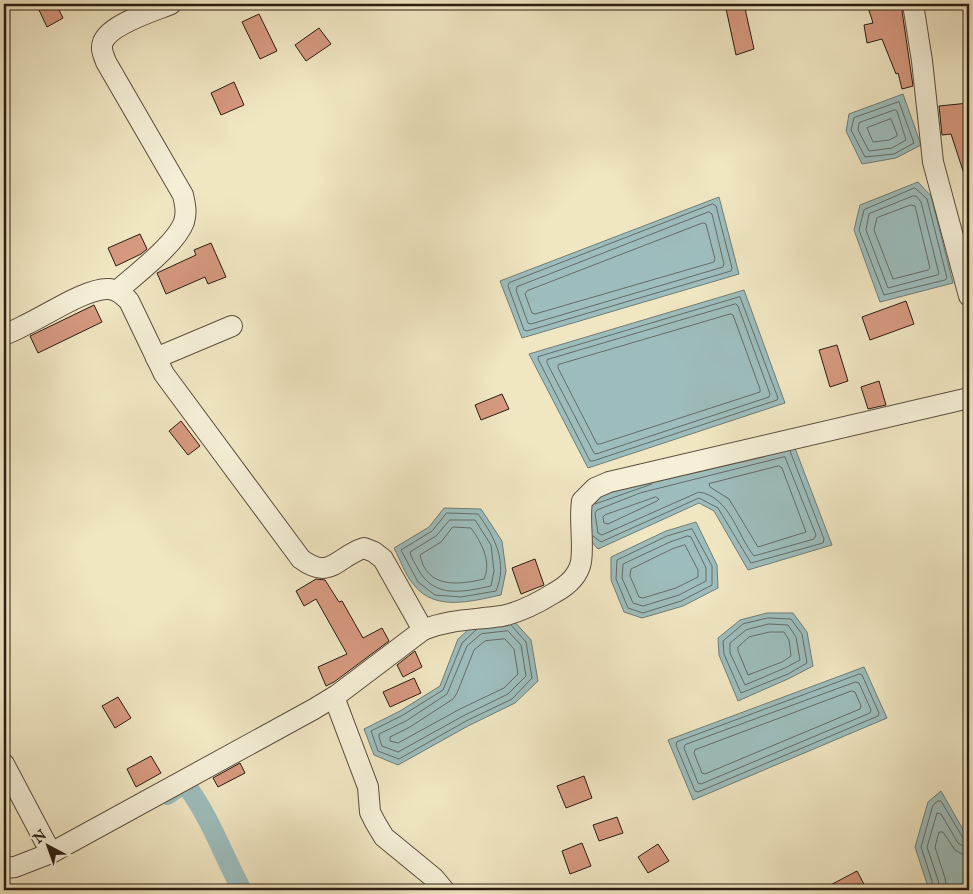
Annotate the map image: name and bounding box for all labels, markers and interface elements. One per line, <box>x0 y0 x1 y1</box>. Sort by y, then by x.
north arrow <box>22 822 72 872</box>
text: N <box>29 826 51 848</box>

